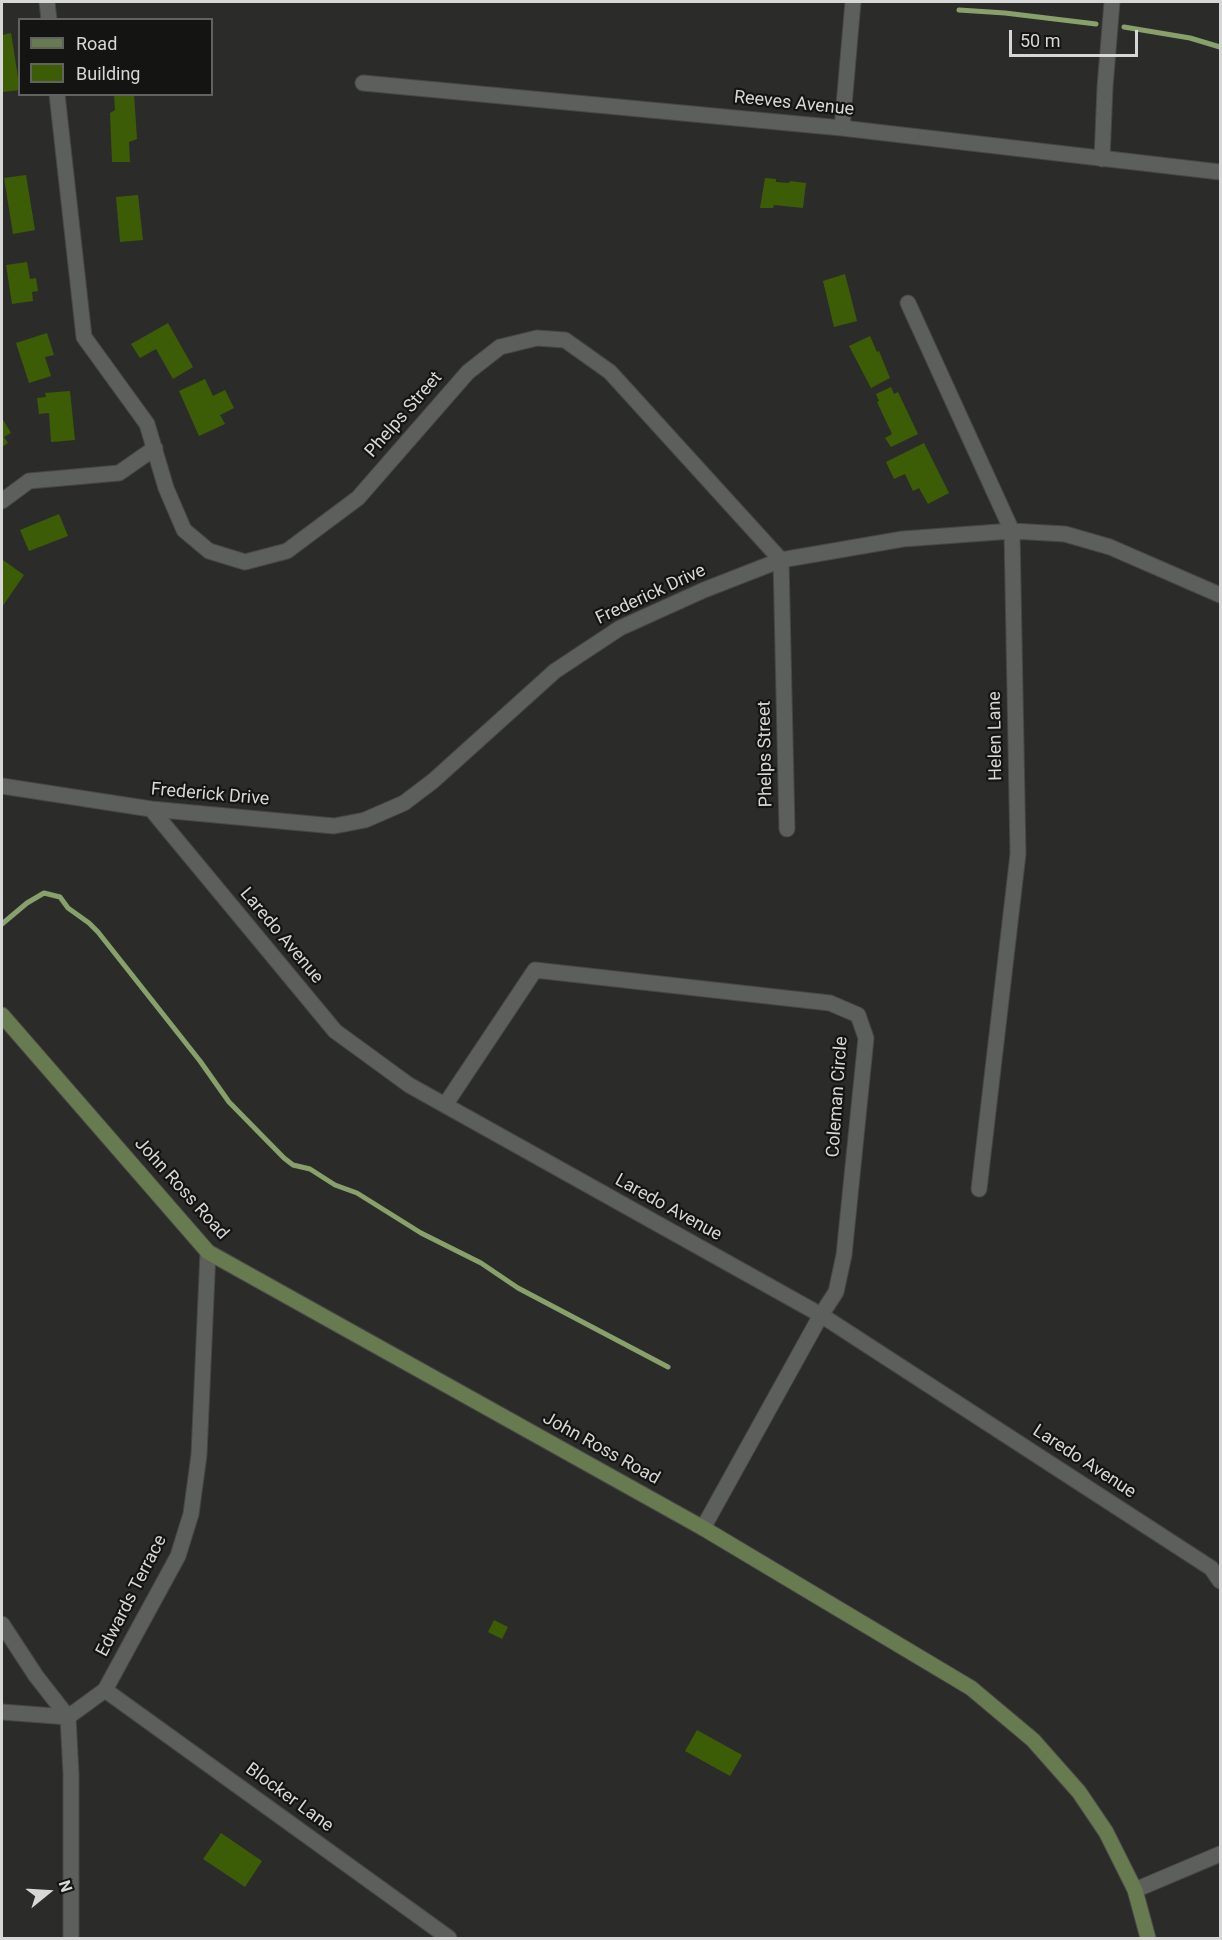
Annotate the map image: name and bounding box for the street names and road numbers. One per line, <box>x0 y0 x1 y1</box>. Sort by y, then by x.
street label: Reeves Avenue <box>733 87 855 121</box>
street label: Phelps Street <box>361 368 447 462</box>
street label: Frederick Drive <box>593 560 709 630</box>
street label: Helen Lane <box>984 691 1008 781</box>
street label: Phelps Street <box>754 701 778 807</box>
street label: Frederick Drive <box>150 779 270 811</box>
street label: Laredo Avenue <box>235 884 327 988</box>
street label: Coleman Circle <box>823 1036 853 1158</box>
street label: John Ross Road <box>129 1133 233 1245</box>
street label: Laredo Avenue <box>611 1170 725 1246</box>
street label: John Ross Road <box>539 1408 663 1490</box>
street label: Laredo Avenue <box>1028 1421 1140 1503</box>
street label: Edwards Terrace <box>92 1532 172 1660</box>
street label: Blocker Lane <box>241 1759 337 1837</box>

